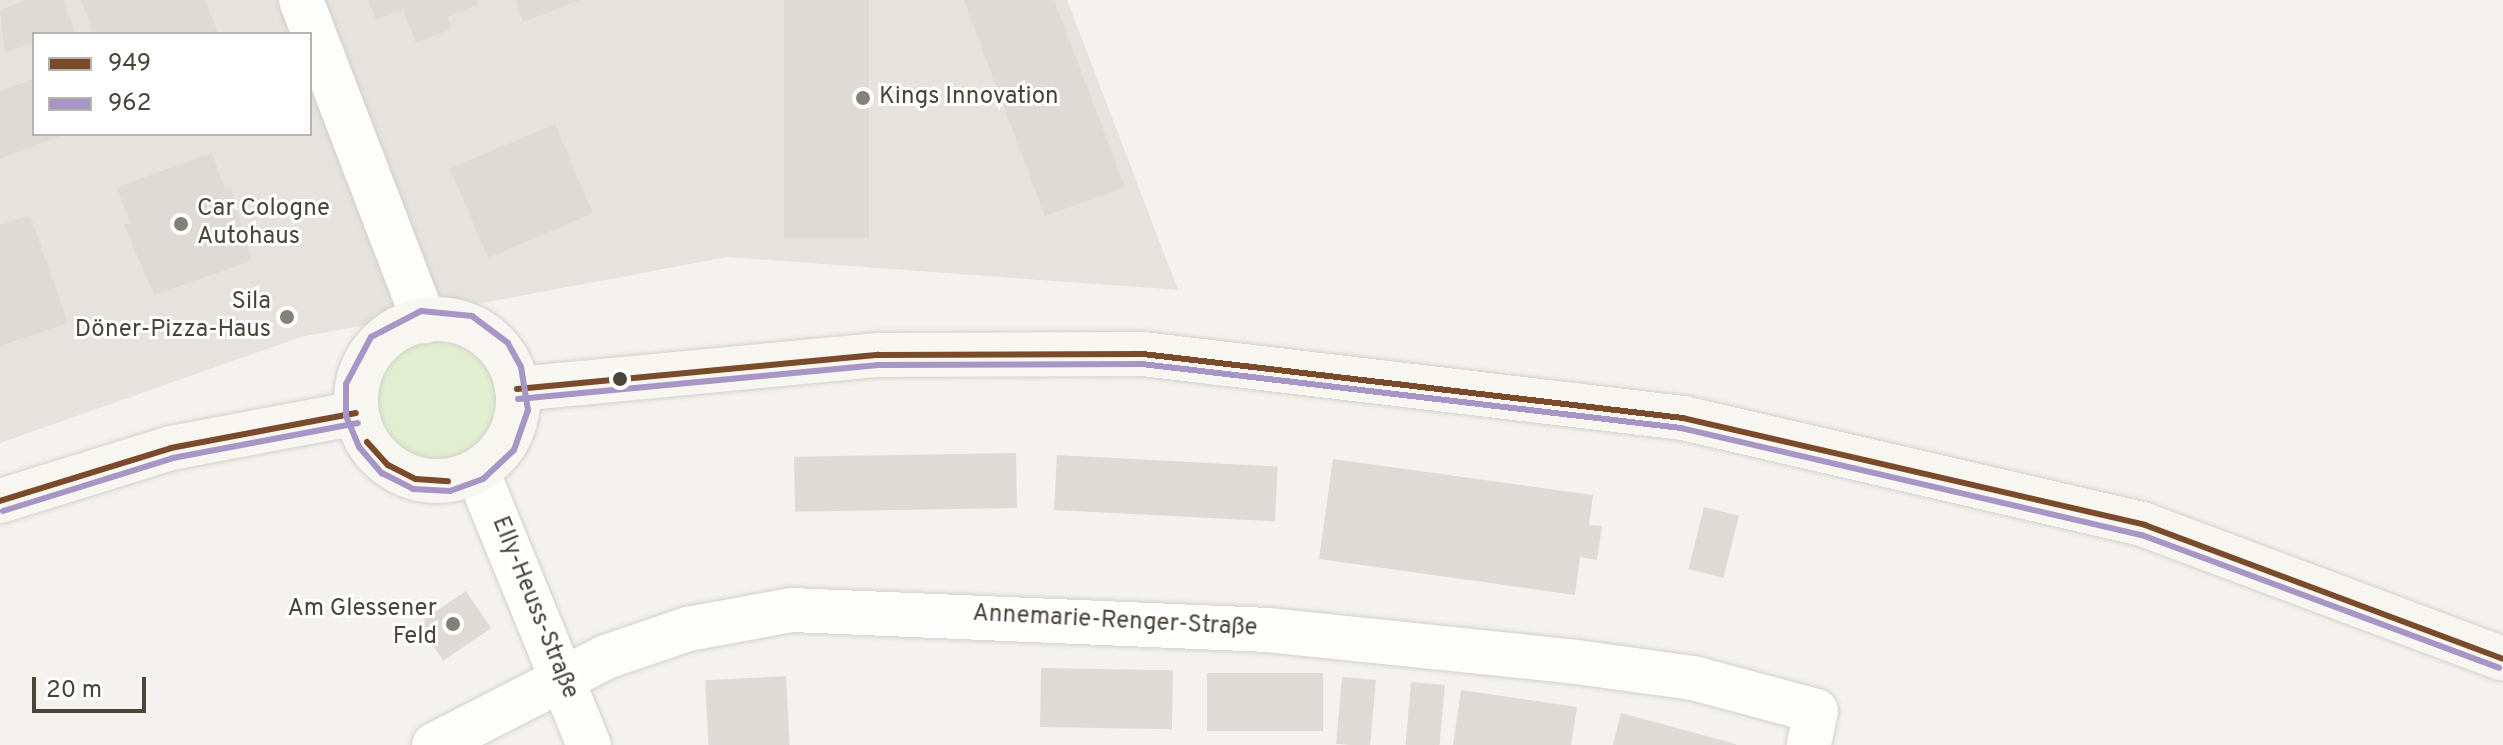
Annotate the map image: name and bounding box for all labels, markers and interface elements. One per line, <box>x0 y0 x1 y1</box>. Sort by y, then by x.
legend <box>32 32 312 136</box>
text: 949 <box>108 49 151 79</box>
place label: Kings Innovation <box>879 84 1058 112</box>
text: 962 <box>108 89 151 119</box>
marker: Kings Innovation <box>854 89 872 107</box>
place label: Car Cologne Autohaus <box>197 196 330 252</box>
marker: Car Cologne Autohaus <box>172 215 190 233</box>
place label: Sila Döner-Pizza-Haus <box>75 289 271 345</box>
marker: Sila Döner-Pizza-Haus <box>278 308 296 326</box>
unlabelled marker <box>612 371 628 387</box>
street label: Elly-Heuss-Straße <box>484 513 584 703</box>
place label: Am Glessener Feld <box>287 596 437 652</box>
street label: Annemarie-Renger-Straße <box>972 600 1258 644</box>
marker: Am Glessener Feld <box>444 615 462 633</box>
scale bar <box>36 661 150 711</box>
text: 20 m <box>46 676 102 706</box>

